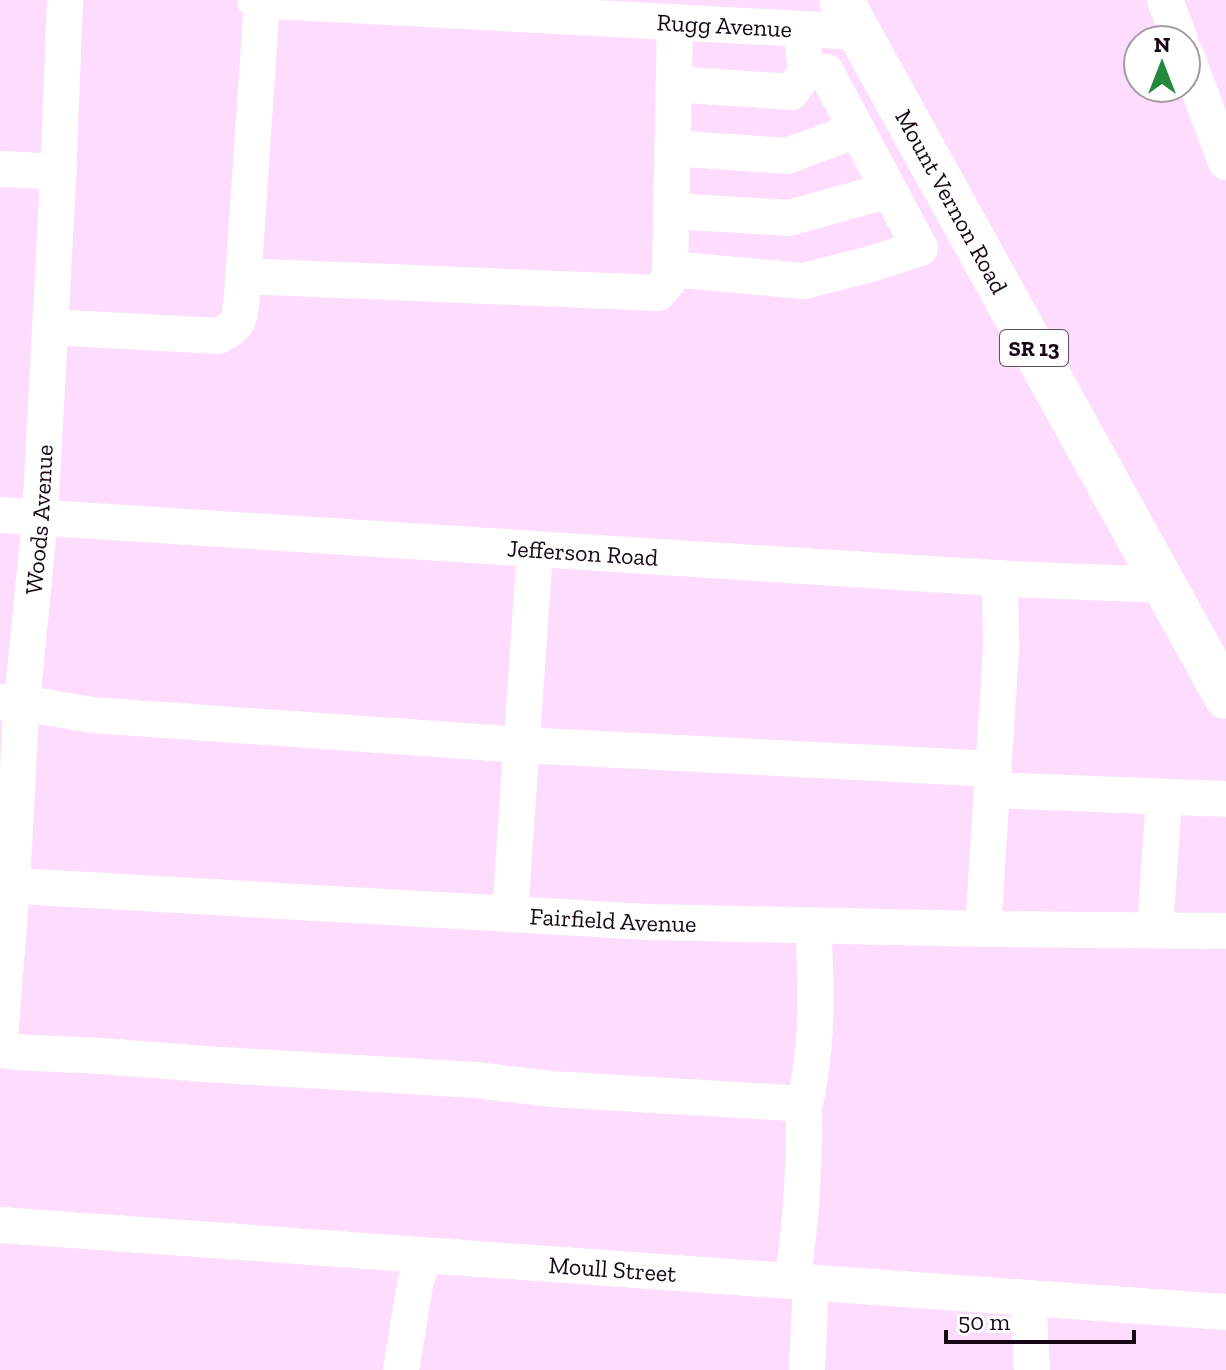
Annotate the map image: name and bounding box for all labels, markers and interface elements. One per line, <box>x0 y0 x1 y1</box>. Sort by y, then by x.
street label: Rugg Avenue <box>656 7 793 43</box>
north arrow <box>1122 24 1202 104</box>
text: N <box>1154 31 1171 58</box>
street label: Mount Vernon Road <box>890 104 1015 298</box>
road number: SR 13 <box>1000 330 1068 366</box>
street label: Woods Avenue <box>18 444 58 596</box>
street label: Jefferson Road <box>506 533 659 571</box>
street label: Fairfield Avenue <box>529 901 697 937</box>
street label: Moull Street <box>548 1249 677 1287</box>
scale bar <box>946 1294 1134 1344</box>
text: 50 m <box>958 1307 1011 1336</box>

